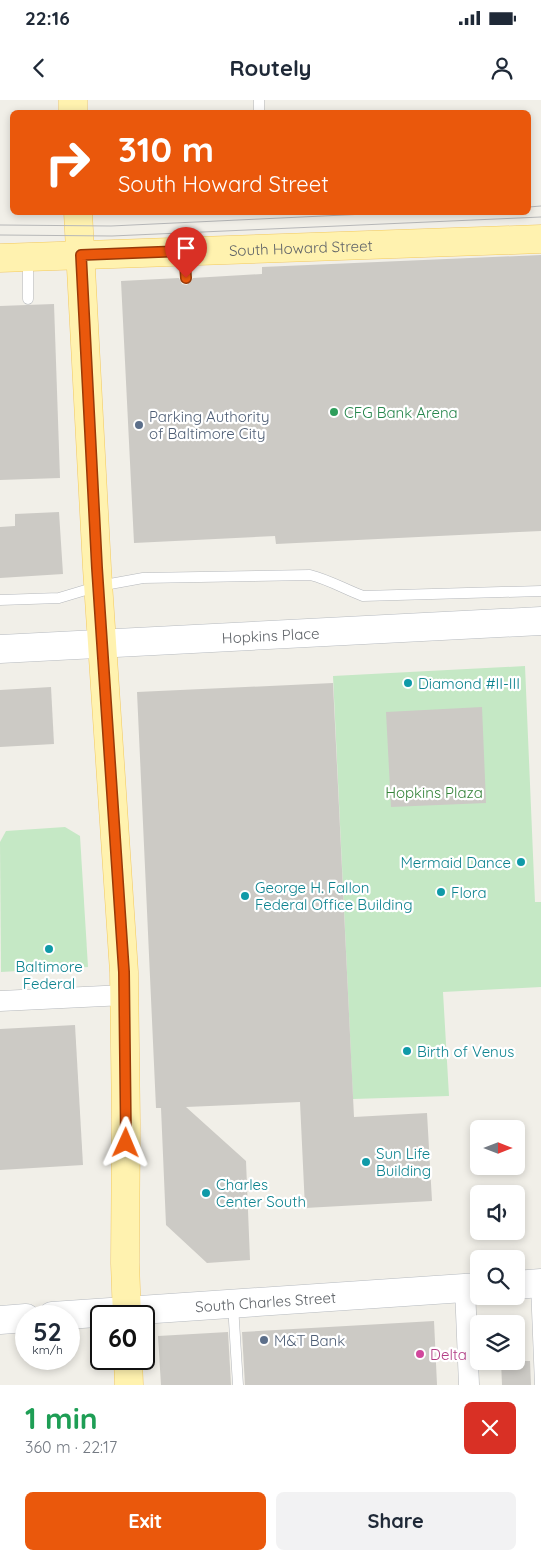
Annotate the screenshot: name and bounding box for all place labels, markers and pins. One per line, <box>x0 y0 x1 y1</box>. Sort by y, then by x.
pin <box>165 227 207 278</box>
place label: CFG Bank Arena <box>344 403 458 422</box>
marker: CFG Bank Arena <box>328 406 340 418</box>
place label: Parking Authority of Baltimore City <box>149 407 269 443</box>
marker: Parking Authority of Baltimore City <box>133 419 145 431</box>
place label: Diamond #II-III <box>418 674 520 693</box>
marker: Diamond #II-III <box>402 677 414 689</box>
place label: Mermaid Dance <box>400 853 511 872</box>
marker: Mermaid Dance <box>515 856 527 868</box>
place label: George H. Fallon Federal Office Building <box>255 878 413 914</box>
place label: Flora <box>451 883 487 902</box>
marker: Flora <box>435 886 447 898</box>
marker: George H. Fallon Federal Office Building <box>239 890 251 902</box>
marker: Baltimore Federal <box>43 943 55 955</box>
place label: Baltimore Federal <box>15 957 83 993</box>
place label: Birth of Venus <box>417 1042 514 1061</box>
marker: Birth of Venus <box>401 1045 413 1057</box>
place label: Sun Life Building <box>376 1144 431 1180</box>
marker: Sun Life Building <box>360 1156 372 1168</box>
place label: Charles Center South <box>216 1175 306 1211</box>
marker: Charles Center South <box>200 1187 212 1199</box>
place label: M&T Bank <box>274 1331 345 1350</box>
marker: M&T Bank <box>258 1334 270 1346</box>
place label: Delta <box>430 1345 467 1364</box>
marker: Delta <box>414 1348 426 1360</box>

